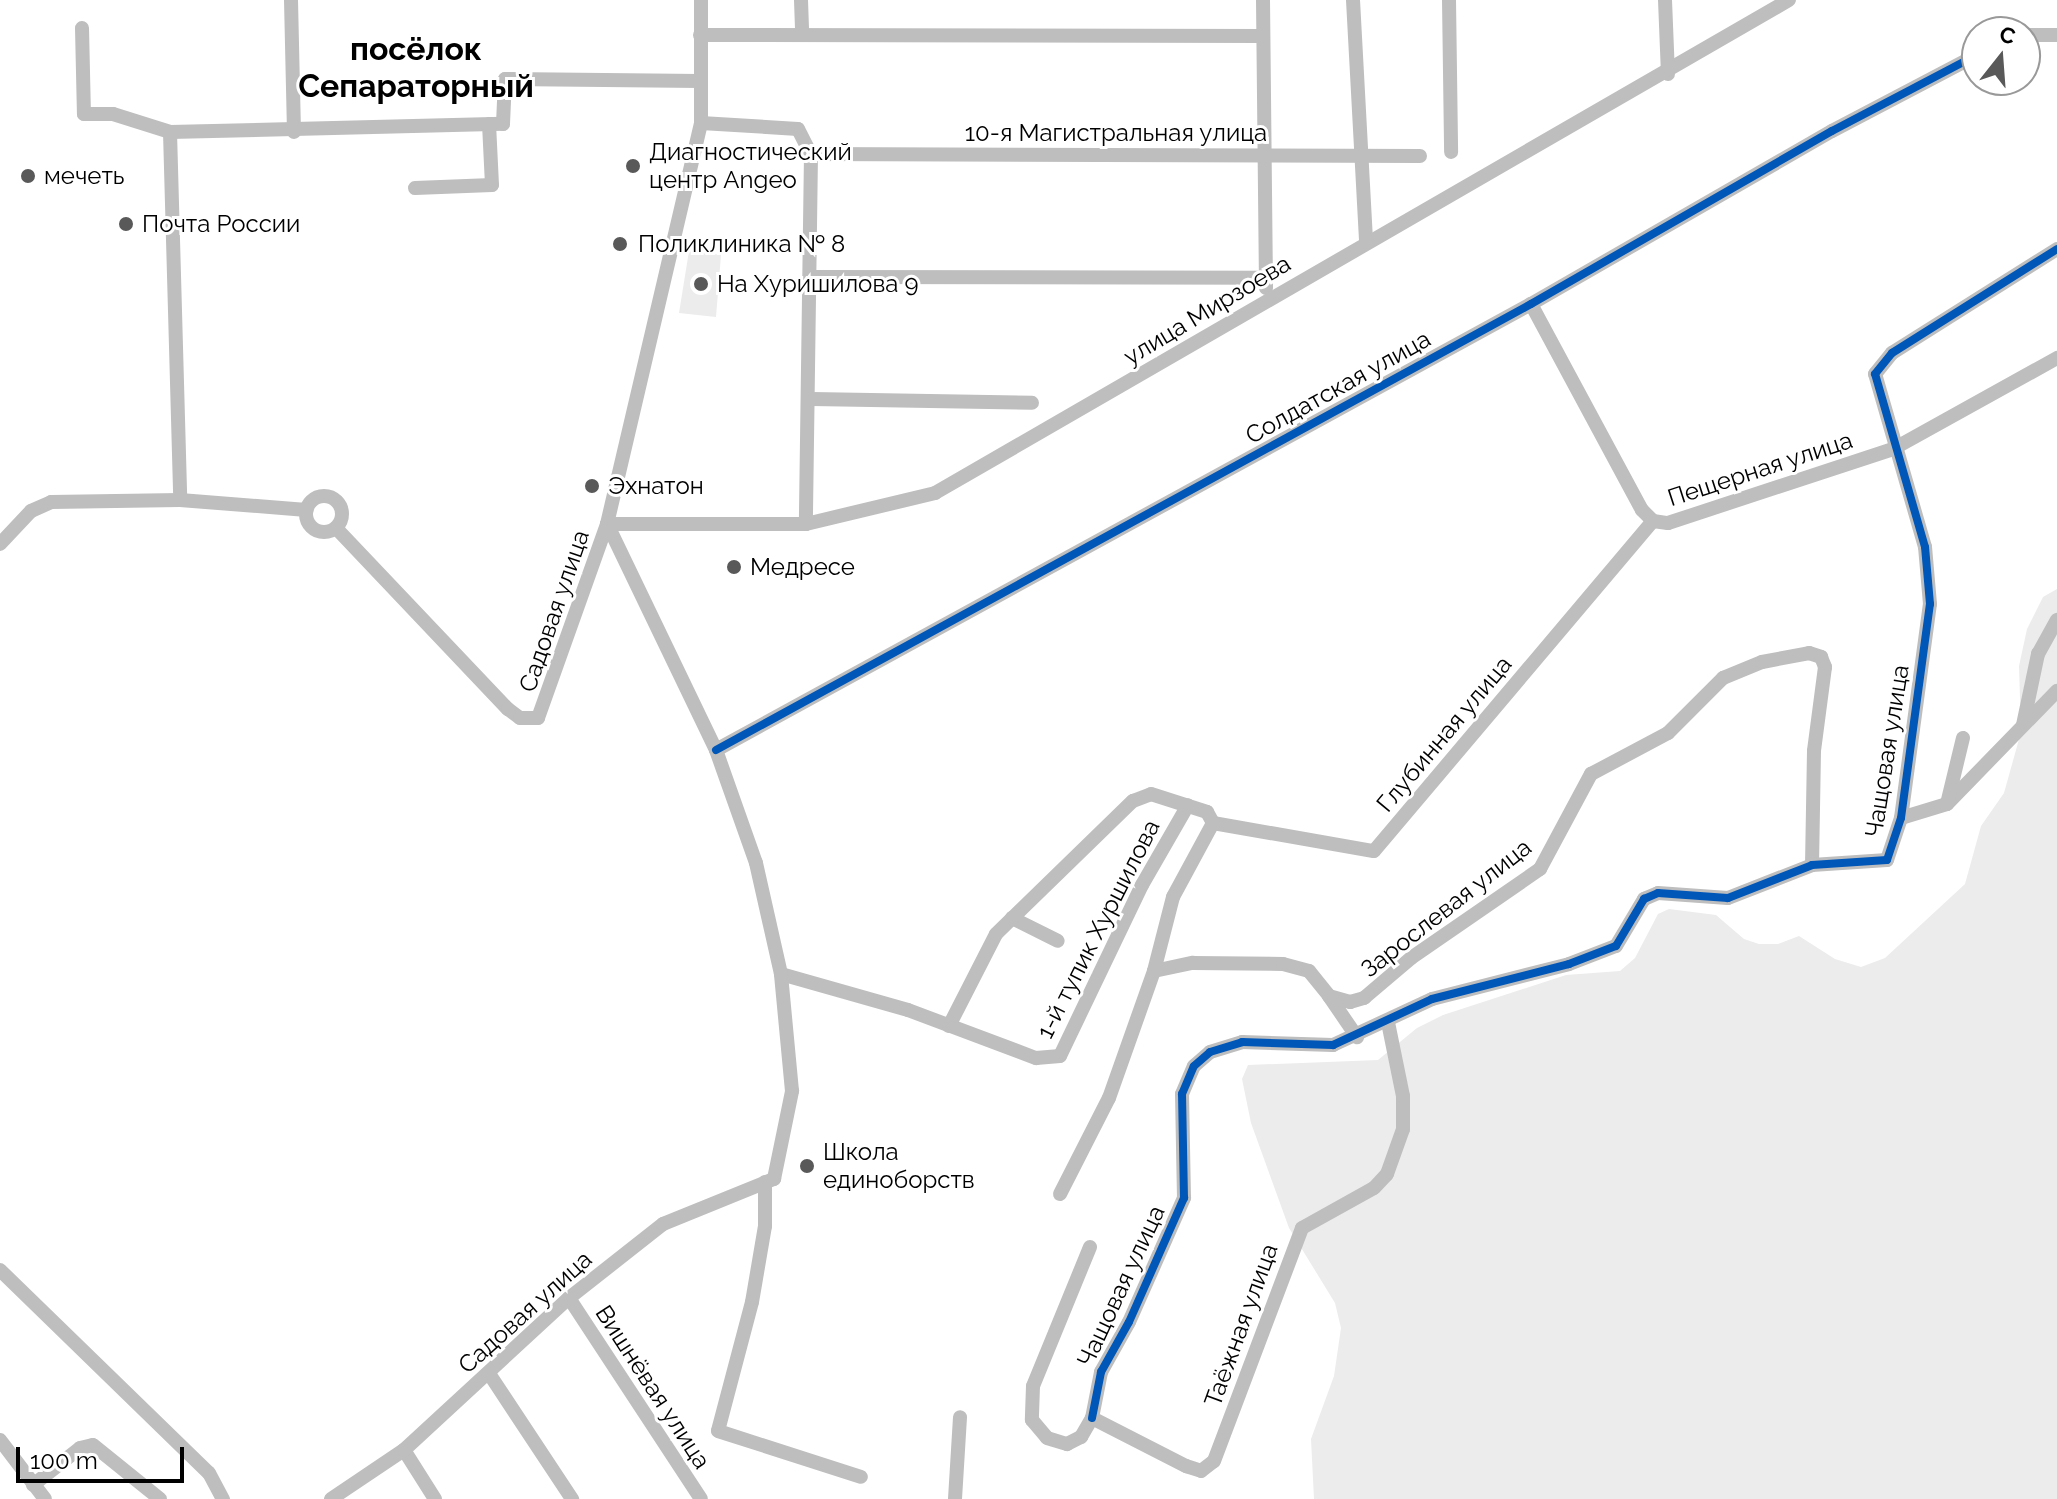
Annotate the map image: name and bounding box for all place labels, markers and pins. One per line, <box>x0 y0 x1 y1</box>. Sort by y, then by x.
place label: Диагностический центр Angeo <box>649 138 852 194</box>
marker: Диагностический центр Angeo <box>624 157 642 175</box>
place label: мечеть <box>44 162 125 190</box>
marker: мечеть <box>19 167 37 185</box>
place label: Почта России <box>142 210 300 238</box>
marker: Почта России <box>117 215 135 233</box>
place label: Поликлиника № 8 <box>638 230 845 258</box>
marker: Поликлиника № 8 <box>609 233 631 255</box>
place label: На Хуришилова 9 <box>717 270 918 298</box>
marker: На Хуришилова 9 <box>692 275 710 293</box>
place label: Эхнатон <box>608 472 704 500</box>
marker: Эхнатон <box>583 477 601 495</box>
place label: Медресе <box>750 553 855 581</box>
marker: Медресе <box>725 558 743 576</box>
place label: Школа единоборств <box>823 1138 975 1194</box>
marker: Школа единоборств <box>798 1157 816 1175</box>

